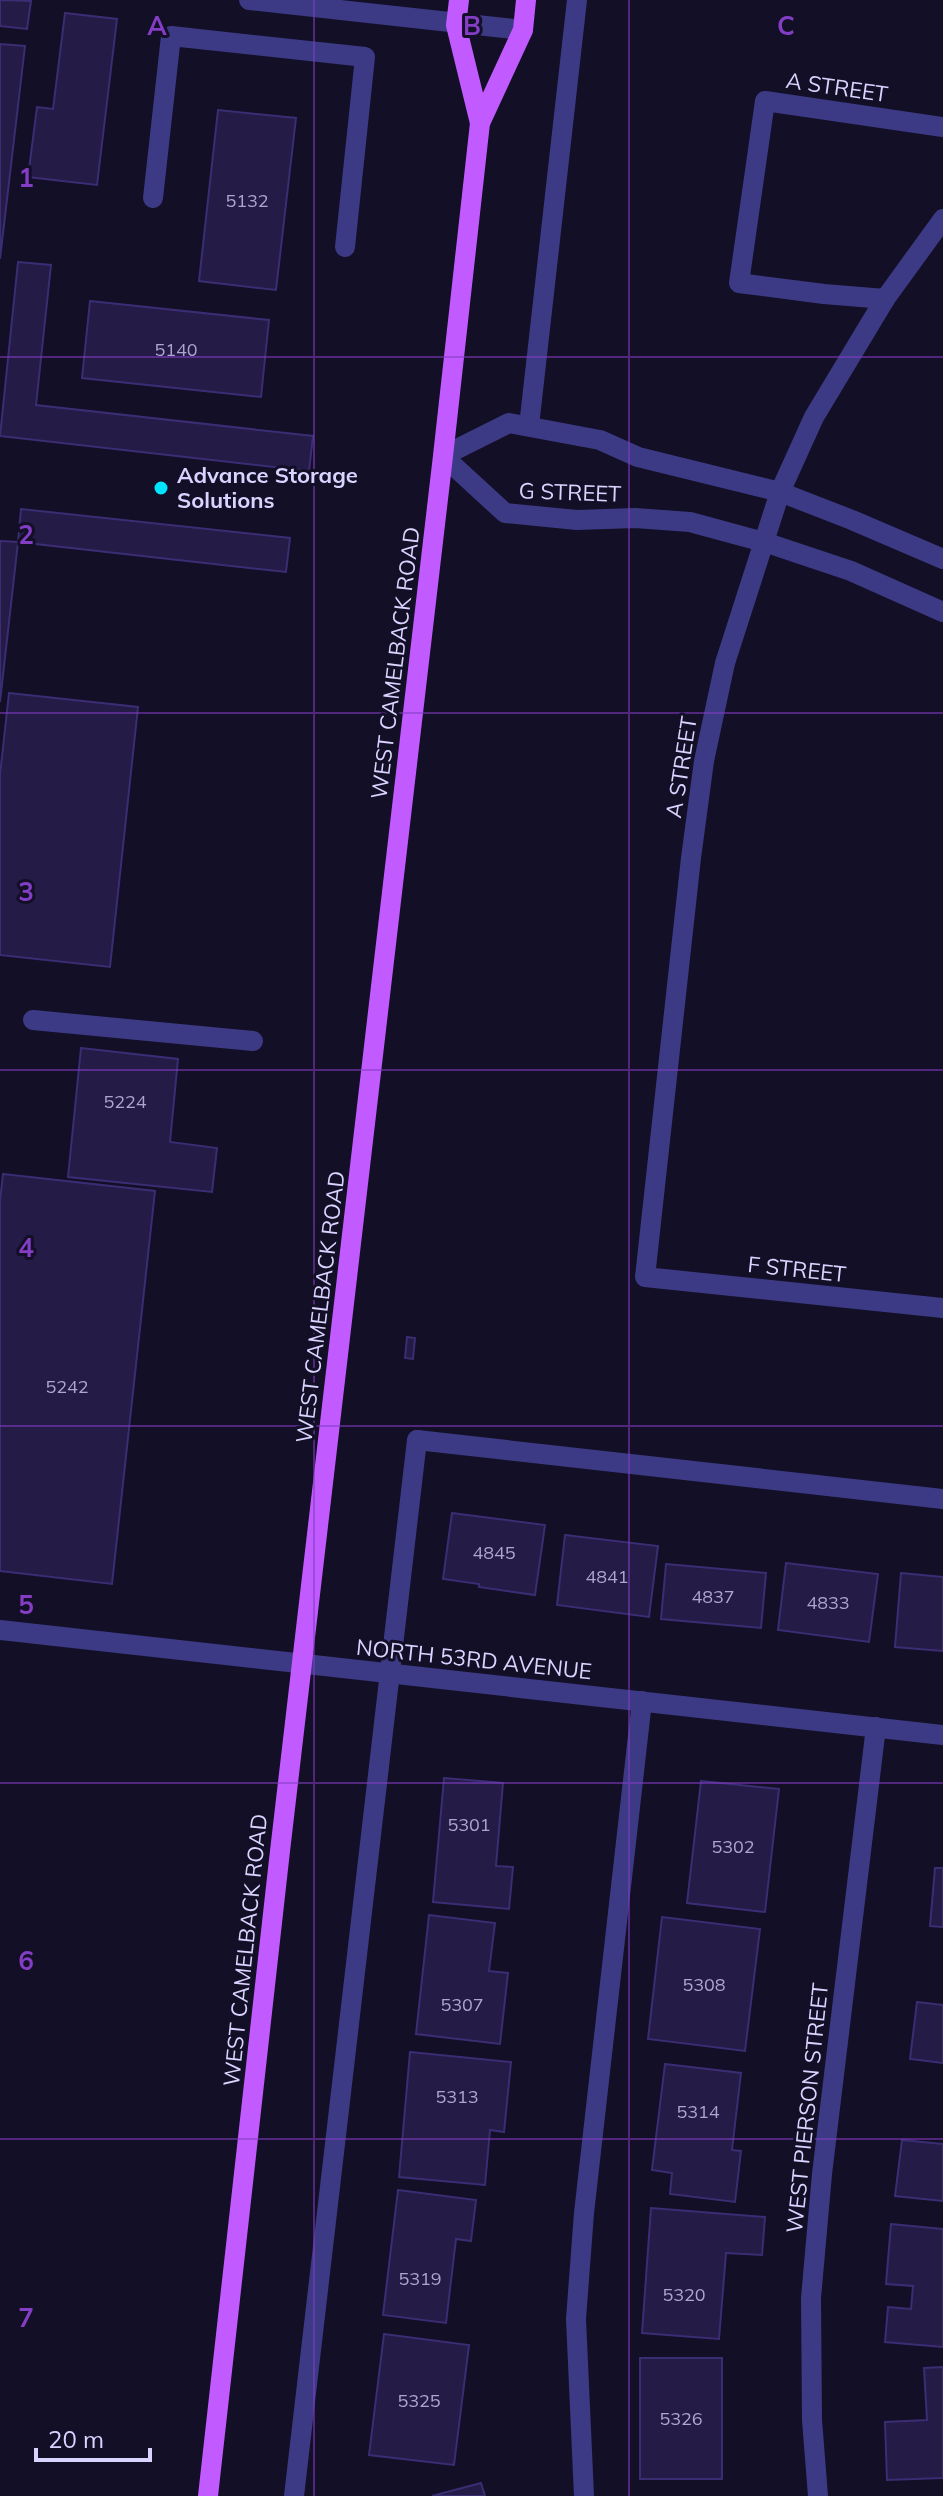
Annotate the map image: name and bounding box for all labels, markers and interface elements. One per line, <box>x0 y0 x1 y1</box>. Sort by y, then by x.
text: A <box>147 9 167 42</box>
text: B <box>463 9 481 42</box>
text: C <box>777 9 795 42</box>
street label: A STREET <box>784 66 890 108</box>
text: 1 <box>18 161 34 194</box>
house number: 5132 <box>225 189 269 212</box>
house number: 5140 <box>154 338 198 361</box>
place label: Advance Storage Solutions <box>177 461 358 514</box>
street label: G STREET <box>518 476 622 508</box>
marker: Advance Storage Solutions <box>152 479 170 497</box>
text: 2 <box>18 518 34 551</box>
street label: WEST CAMELBACK ROAD <box>364 525 426 801</box>
street label: A STREET <box>659 714 703 820</box>
text: 3 <box>18 875 34 908</box>
house number: 5224 <box>103 1090 147 1113</box>
street label: WEST CAMELBACK ROAD <box>289 1169 351 1445</box>
text: 4 <box>18 1231 34 1264</box>
street label: F STREET <box>746 1250 848 1288</box>
house number: 5242 <box>45 1375 89 1398</box>
house number: 4845 <box>472 1541 516 1564</box>
house number: 4841 <box>585 1565 629 1588</box>
house number: 4837 <box>691 1585 735 1608</box>
text: 5 <box>18 1588 34 1621</box>
house number: 4833 <box>806 1591 850 1614</box>
street label: NORTH 53RD AVENUE <box>355 1633 593 1685</box>
street label: WEST CAMELBACK ROAD <box>217 1812 273 2088</box>
house number: 5301 <box>447 1813 491 1836</box>
house number: 5302 <box>711 1835 755 1858</box>
text: 6 <box>18 1944 34 1977</box>
house number: 5308 <box>682 1973 726 1996</box>
street label: WEST PIERSON STREET <box>780 1982 834 2234</box>
house number: 5307 <box>440 1993 484 2016</box>
house number: 5313 <box>435 2085 479 2108</box>
house number: 5314 <box>676 2100 720 2123</box>
house number: 5319 <box>398 2267 442 2290</box>
house number: 5320 <box>662 2283 706 2306</box>
text: 7 <box>18 2301 34 2334</box>
house number: 5325 <box>397 2389 441 2412</box>
house number: 5326 <box>659 2407 703 2430</box>
scale bar <box>36 2412 150 2462</box>
text: 20 m <box>48 2424 104 2454</box>

